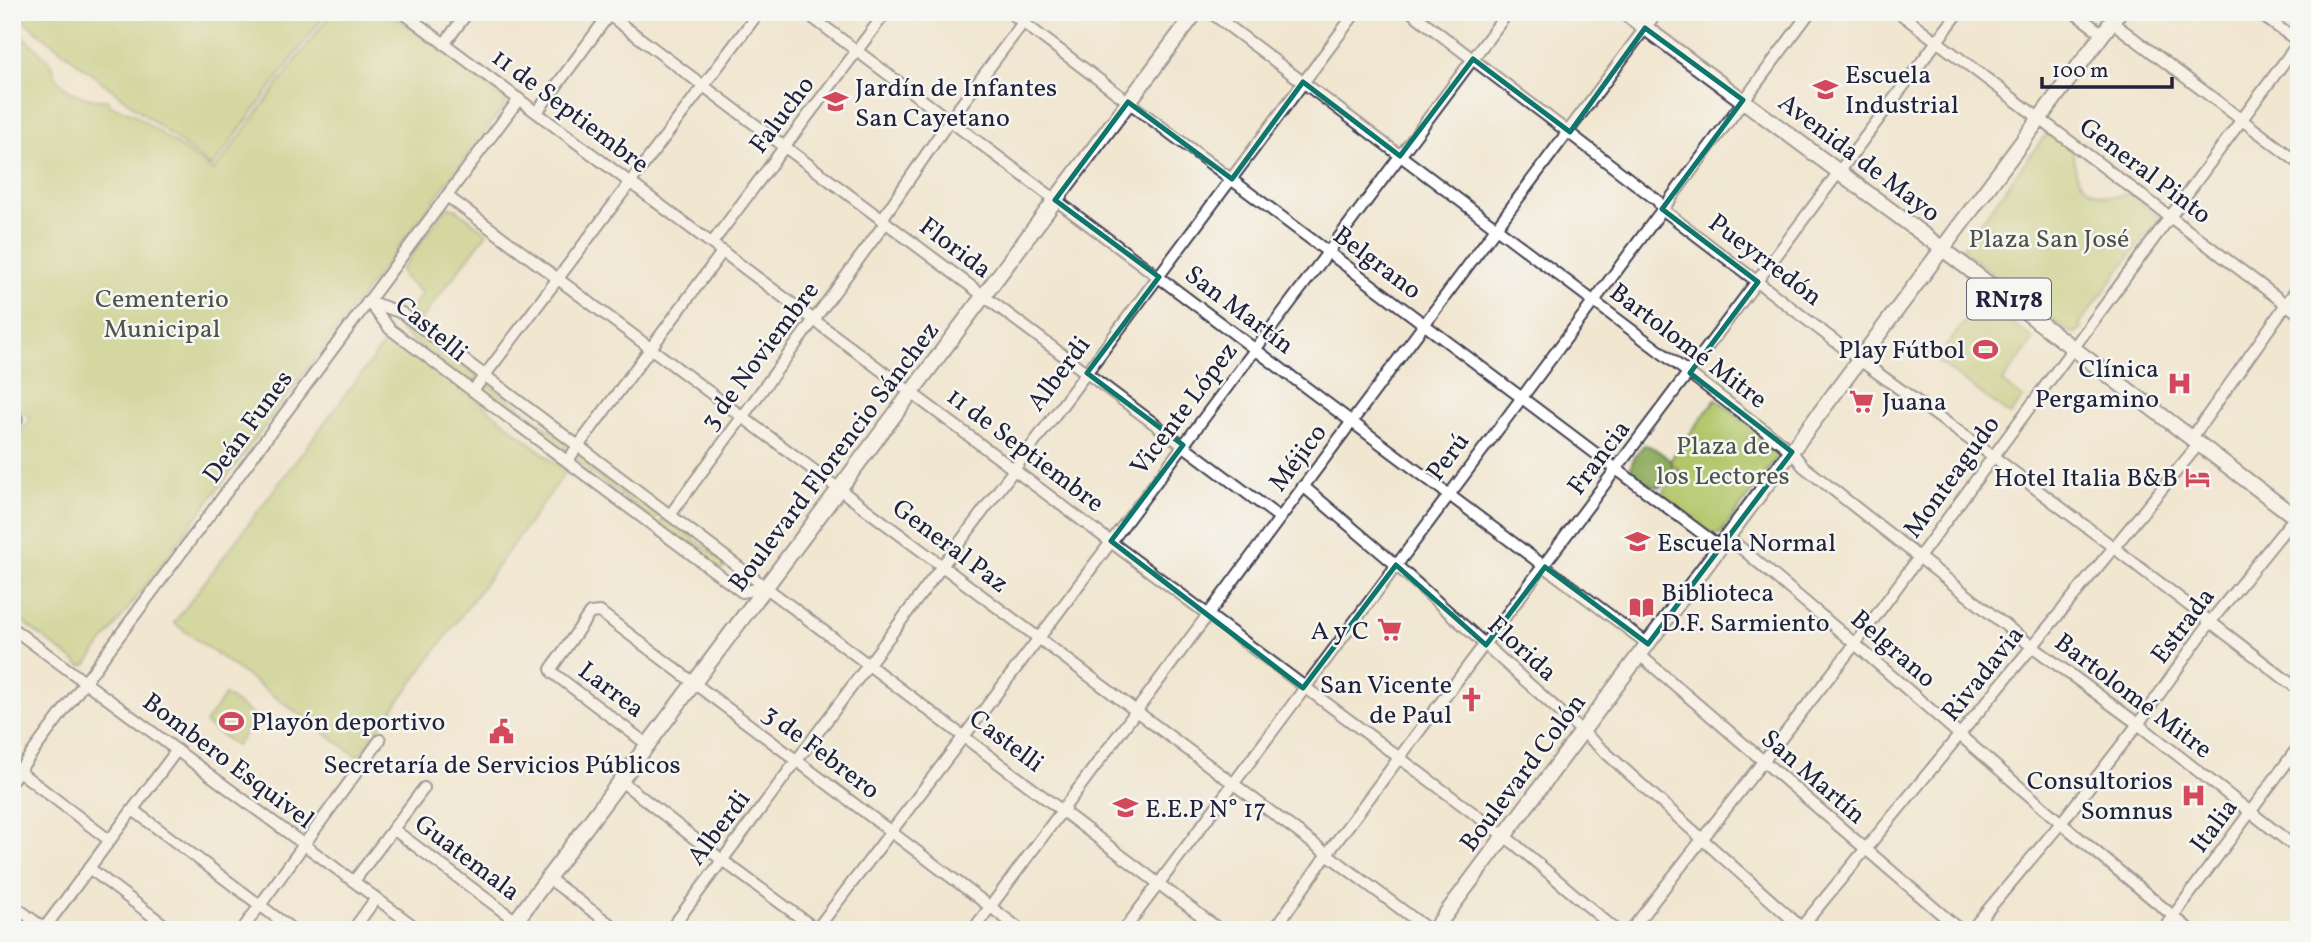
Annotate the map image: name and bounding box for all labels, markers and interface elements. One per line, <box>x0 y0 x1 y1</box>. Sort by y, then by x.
street label: 11 de Septiembre <box>484 40 656 183</box>
scale bar <box>2042 46 2171 90</box>
text: 100 m <box>2052 57 2109 86</box>
place label: Escuela Industrial <box>1845 58 1959 124</box>
street label: Falucho <box>741 69 824 162</box>
place label: Jardín de Infantes San Cayetano <box>855 71 1057 137</box>
school or university icon: Escuela Industrial <box>1811 75 1839 103</box>
street label: Avenida de Mayo <box>1770 86 1947 232</box>
school or university icon: Jardín de Infantes San Cayetano <box>821 88 849 116</box>
street label: General Pinto <box>2071 110 2218 233</box>
street label: Pueyrredón <box>1700 206 1829 315</box>
street label: Florida <box>911 209 999 288</box>
street label: Belgrano <box>1325 218 1429 309</box>
park label: Plaza San José <box>1969 222 2129 258</box>
street label: San Martín <box>1177 258 1301 364</box>
street label: 3 de Noviembre <box>693 274 829 438</box>
street label: Bartolomé Mitre <box>1601 275 1774 418</box>
road number: RN178 <box>1967 278 2051 320</box>
park label: Cementerio Municipal <box>95 282 229 348</box>
street label: Castelli <box>386 288 475 371</box>
street label: Boulevard Florencio Sánchez <box>721 315 948 600</box>
street label: Alberdi <box>1019 329 1100 419</box>
place label: Play Fútbol <box>1838 333 1965 369</box>
street label: Vicente López <box>1122 335 1247 483</box>
sports icon: Play Fútbol <box>1971 335 1999 363</box>
place label: Clínica Pergamino <box>2035 352 2159 418</box>
street label: Deán Funes <box>195 363 302 491</box>
hospital icon: Clínica Pergamino <box>2165 369 2193 397</box>
street label: 11 de Septiembre <box>939 379 1111 522</box>
place label: Juana <box>1882 385 1947 421</box>
supermarket icon: Juana <box>1848 387 1876 415</box>
street label: Monteagudo <box>1896 408 2009 546</box>
street label: Francia <box>1559 413 1640 503</box>
street label: Méjico <box>1261 417 1336 500</box>
street label: Perú <box>1418 425 1479 489</box>
park label: Plaza de los Lectores <box>1656 429 1790 495</box>
place label: Hotel Italia B&B <box>1994 461 2178 497</box>
hotel icon: Hotel Italia B&B <box>2184 463 2212 491</box>
street label: General Paz <box>884 491 1015 602</box>
place label: Escuela Normal <box>1657 526 1836 562</box>
school or university icon: Escuela Normal <box>1623 528 1651 556</box>
place label: Biblioteca D.F. Sarmiento <box>1661 576 1830 642</box>
street label: Estrada <box>2143 580 2224 672</box>
library icon: Biblioteca D.F. Sarmiento <box>1627 593 1655 621</box>
street label: Belgrano <box>1842 602 1943 697</box>
street label: Florida <box>1479 608 1564 690</box>
place label: A y C <box>1311 614 1369 650</box>
supermarket icon: A y C <box>1375 616 1403 644</box>
street label: Rivadavia <box>1934 619 2033 730</box>
street label: Bartolomé Mitre <box>2046 625 2219 768</box>
street label: Larrea <box>570 654 651 727</box>
place label: San Vicente de Paul <box>1320 668 1452 734</box>
street label: Bombero Esquivel <box>134 685 321 838</box>
church icon: San Vicente de Paul <box>1458 685 1486 713</box>
street label: Boulevard Colón <box>1452 687 1595 860</box>
street label: 3 de Febrero <box>755 697 887 809</box>
street label: Castelli <box>961 701 1051 782</box>
place label: Playón deportivo <box>251 705 445 741</box>
sports icon: Playón deportivo <box>217 707 245 735</box>
public building icon: Secretaría de Servicios Públicos <box>488 718 516 746</box>
street label: San Martín <box>1752 722 1873 833</box>
place label: Secretaría de Servicios Públicos <box>323 748 681 784</box>
place label: Consultorios Somnus <box>2027 764 2173 830</box>
hospital icon: Consultorios Somnus <box>2179 781 2207 809</box>
street label: Alberdi <box>679 783 760 873</box>
street label: Italia <box>2182 791 2247 861</box>
place label: E.E.P N° 17 <box>1145 792 1266 828</box>
school or university icon: E.E.P N° 17 <box>1111 794 1139 822</box>
street label: Guatemala <box>406 807 527 910</box>

